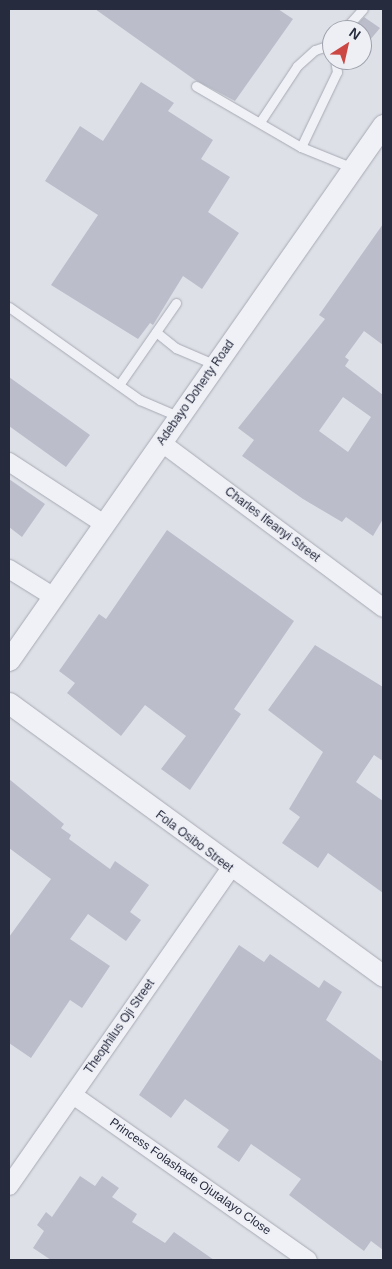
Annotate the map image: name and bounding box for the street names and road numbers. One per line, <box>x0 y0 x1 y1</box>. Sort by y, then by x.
street label: Adebayo Doherty Road <box>154 338 238 448</box>
street label: Charles Ifeanyi Street <box>222 485 322 565</box>
street label: Fola Osibo Street <box>152 808 236 876</box>
street label: Theophilus Oji Street <box>82 977 158 1077</box>
street label: Princess Folashade Ojutalayo Close <box>107 1116 273 1238</box>

